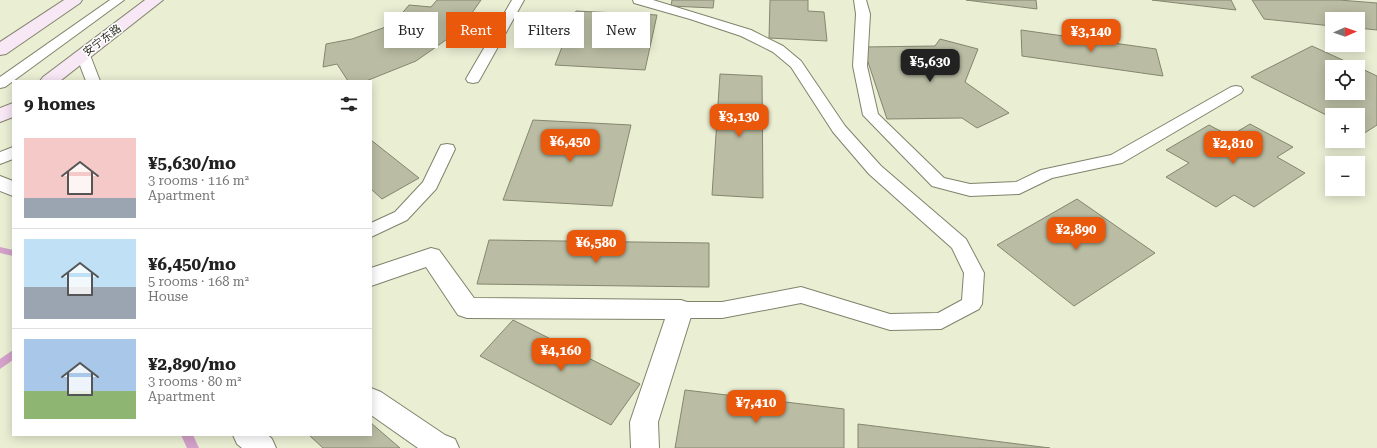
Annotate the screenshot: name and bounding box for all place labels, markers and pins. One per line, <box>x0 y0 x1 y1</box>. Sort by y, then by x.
pin: ¥3,140 <box>1058 19 1124 53</box>
pin: ¥5,630 <box>897 49 963 83</box>
pin: ¥3,130 <box>706 104 772 138</box>
pin: ¥6,450 <box>537 129 603 163</box>
pin: ¥2,810 <box>1200 131 1266 165</box>
pin: ¥2,890 <box>1043 217 1109 251</box>
pin: ¥6,580 <box>563 230 629 264</box>
pin: ¥4,160 <box>528 338 594 372</box>
pin: ¥7,410 <box>723 390 789 424</box>

